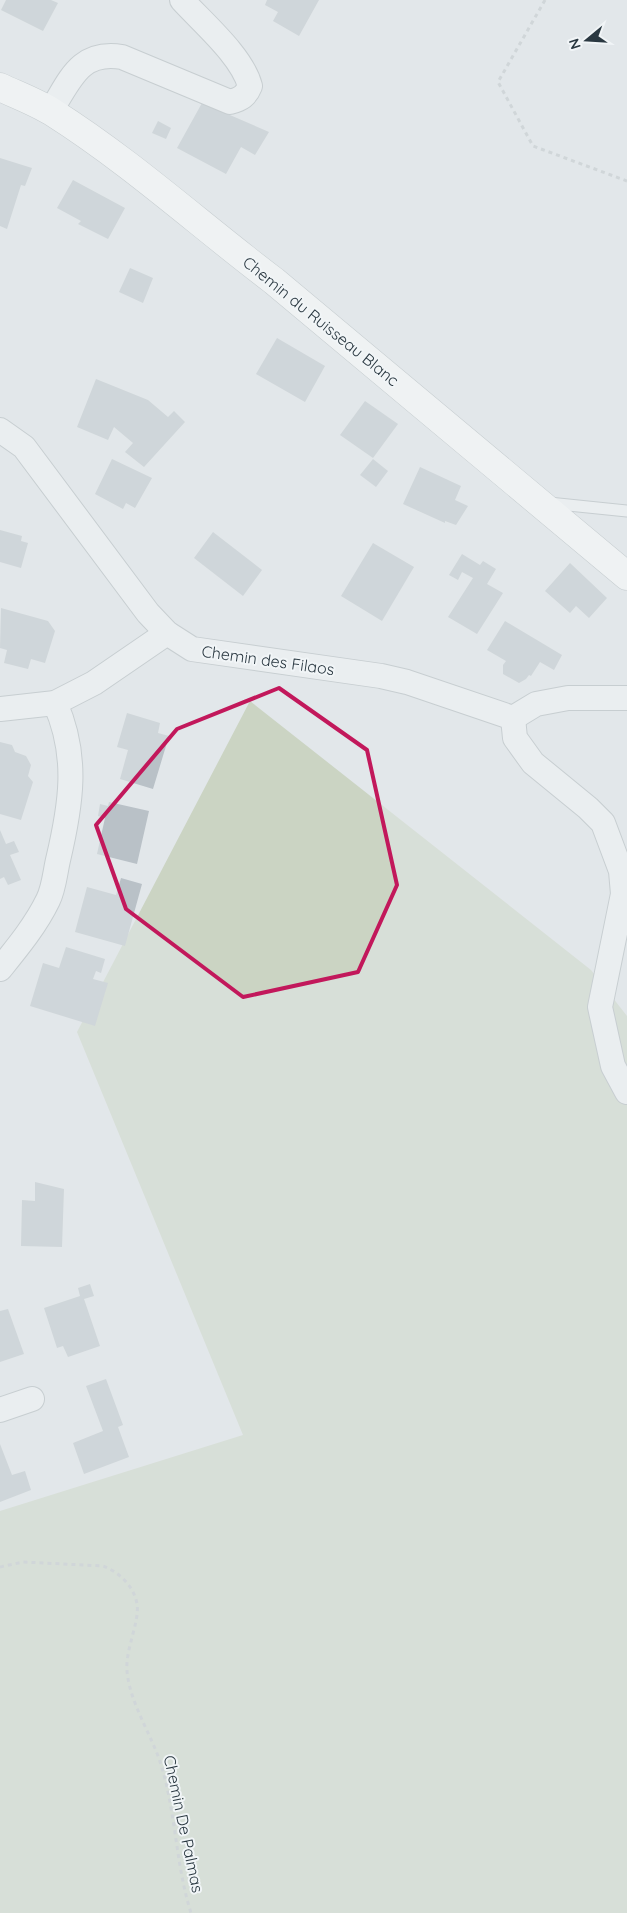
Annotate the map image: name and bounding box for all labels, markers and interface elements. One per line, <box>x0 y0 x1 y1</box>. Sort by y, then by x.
north arrow <box>562 15 612 65</box>
text: N <box>564 36 585 52</box>
street label: Chemin du Ruisseau Blanc <box>239 252 403 390</box>
street label: Chemin des Filaos <box>200 641 336 679</box>
street label: Chemin De Palmas <box>160 1754 208 1894</box>

